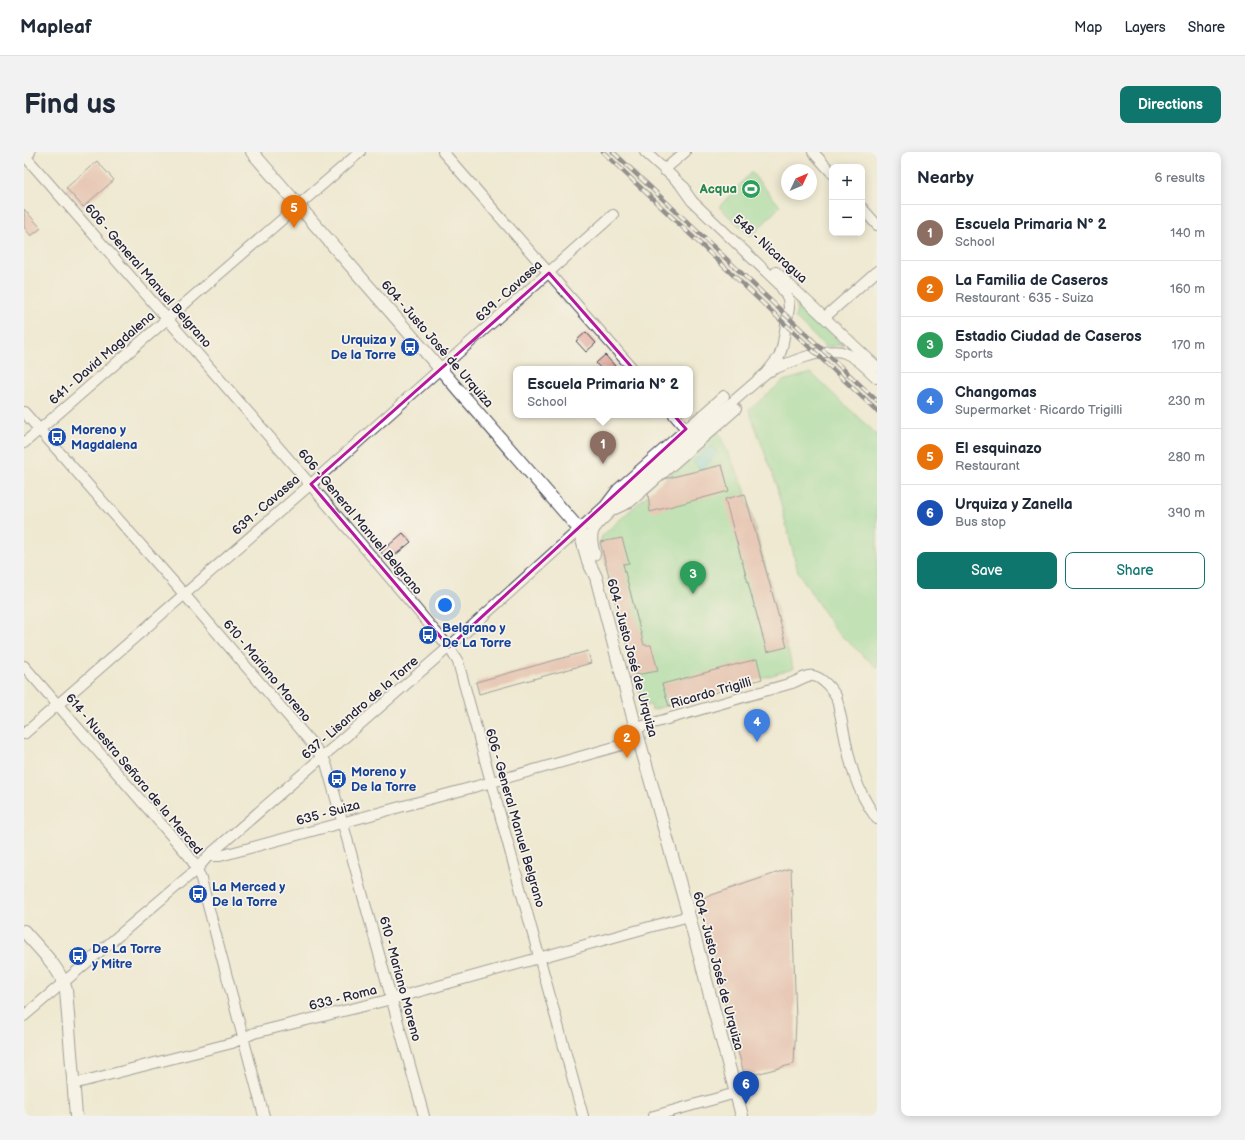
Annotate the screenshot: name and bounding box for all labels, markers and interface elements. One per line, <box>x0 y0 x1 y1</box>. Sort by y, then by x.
text: Mapleaf <box>20 16 92 39</box>
text: Map <box>1074 19 1102 36</box>
text: Layers <box>1124 19 1166 36</box>
text: Share <box>1188 19 1225 36</box>
button: Directions <box>1120 86 1221 123</box>
text: Find us <box>24 88 116 121</box>
north arrow <box>781 164 817 200</box>
map controls <box>829 164 865 236</box>
button: + <box>829 164 865 200</box>
text: Nearby <box>917 168 974 188</box>
text: 6 results <box>1155 170 1205 186</box>
sports icon: Acqua <box>740 178 762 200</box>
place label: Acqua <box>699 181 737 197</box>
pin: 5 <box>281 195 307 228</box>
button: − <box>829 200 865 236</box>
street label: 606 - General Manuel Belgrano <box>81 201 215 351</box>
street label: 548 - Nicaragua <box>729 211 811 287</box>
text: Escuela Primaria N° 2 <box>955 215 1106 234</box>
text: 1 <box>927 225 933 241</box>
text: 140 m <box>1170 225 1205 241</box>
text: School <box>955 234 995 250</box>
street label: 639 - Cavassa <box>472 257 546 325</box>
text: La Familia de Caseros <box>955 271 1108 290</box>
street label: 604 - Justo José de Urquiza <box>377 277 497 411</box>
text: 2 <box>926 281 934 297</box>
text: 160 m <box>1170 281 1205 297</box>
text: Restaurant · 635 - Suiza <box>955 290 1094 306</box>
street label: 641 - David Magdalena <box>46 308 158 408</box>
text: Estadio Ciudad de Caseros <box>955 327 1142 346</box>
place label: Urquiza y De la Torre <box>331 332 397 363</box>
bus stop icon: Urquiza y De la Torre <box>399 336 421 358</box>
text: 3 <box>926 337 934 353</box>
text: 170 m <box>1172 337 1205 353</box>
text: Sports <box>955 346 993 362</box>
popup <box>513 366 693 418</box>
text: Escuela Primaria N° 2 <box>527 375 679 394</box>
text: Changomas <box>955 383 1037 402</box>
text: 4 <box>926 393 934 409</box>
text: 230 m <box>1168 393 1205 409</box>
text: School <box>527 394 567 410</box>
text: Supermarket · Ricardo Trigilli <box>955 402 1122 418</box>
place label: Moreno y Magdalena <box>71 422 138 453</box>
bus stop icon: Moreno y Magdalena <box>46 426 68 448</box>
pin: 1 <box>590 431 616 464</box>
text: El esquinazo <box>955 439 1042 458</box>
street label: 606 - General Manuel Belgrano <box>294 446 426 598</box>
text: 5 <box>926 449 934 465</box>
text: 280 m <box>1168 449 1205 465</box>
text: Restaurant <box>955 458 1020 474</box>
street label: 639 - Cavassa <box>229 471 303 539</box>
text: Urquiza y Zanella <box>955 495 1073 514</box>
text: 6 <box>926 505 934 521</box>
text: 390 m <box>1168 505 1205 521</box>
text: Bus stop <box>955 514 1006 530</box>
button: Save <box>917 552 1057 589</box>
button: Share <box>1065 552 1205 589</box>
pin: 3 <box>680 561 706 594</box>
street label: 604 - Justo José de Urquiza <box>603 577 661 739</box>
your location <box>435 595 455 615</box>
street label: 610 - Mariano Moreno <box>220 617 314 725</box>
place label: Belgrano y De La Torre <box>442 620 512 651</box>
bus stop icon: Belgrano y De La Torre <box>417 624 439 646</box>
street label: 637 - Lisandro de la Torre <box>298 653 422 763</box>
street label: Ricardo Trigilli <box>669 674 753 712</box>
street label: 614 - Nuestra Señora de la Merced <box>62 690 206 858</box>
pin: 4 <box>744 709 770 742</box>
pin: 2 <box>614 725 640 758</box>
street label: 606 - General Manuel Belgrano <box>482 727 548 909</box>
place label: Moreno y De la Torre <box>351 764 417 795</box>
bus stop icon: Moreno y De la Torre <box>326 768 348 790</box>
street label: 635 - Suiza <box>294 797 362 829</box>
place label: La Merced y De la Torre <box>212 879 285 910</box>
bus stop icon: La Merced y De la Torre <box>187 883 209 905</box>
street label: 604 - Justo José de Urquiza <box>689 890 747 1052</box>
street label: 610 - Mariano Moreno <box>376 915 424 1043</box>
place label: De La Torre y Mitre <box>92 941 162 972</box>
bus stop icon: De La Torre y Mitre <box>67 945 89 967</box>
street label: 633 - Roma <box>307 982 379 1014</box>
pin: 6 <box>733 1071 759 1104</box>

